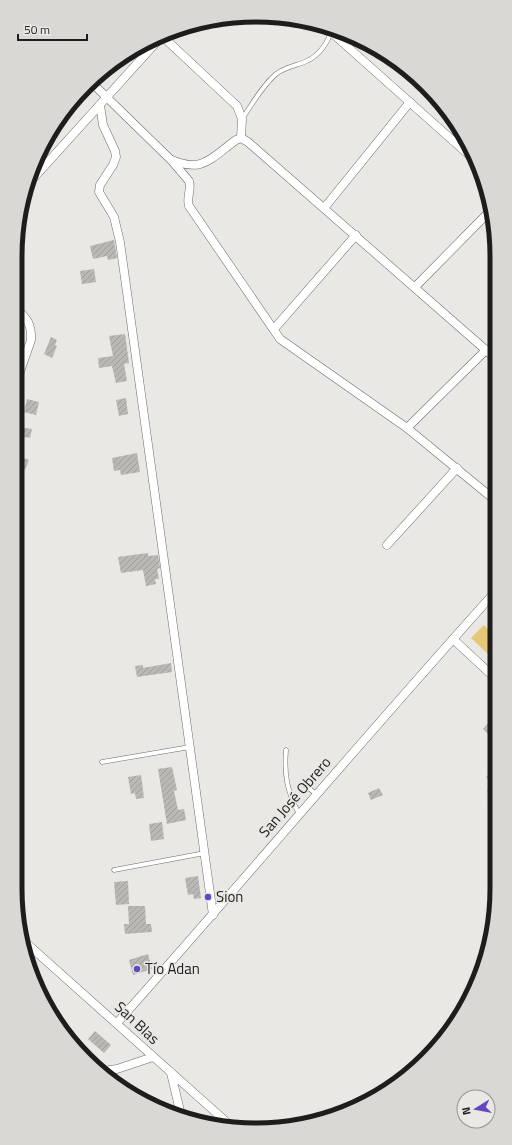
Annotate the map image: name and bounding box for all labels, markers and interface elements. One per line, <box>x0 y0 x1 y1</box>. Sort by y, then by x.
scale bar <box>18 16 87 42</box>
text: 50 m <box>24 20 50 39</box>
street label: San José Obrero <box>253 751 336 842</box>
place label: Sion <box>216 885 243 908</box>
marker: Sion <box>203 892 213 902</box>
place label: Tío Adan <box>145 957 200 980</box>
marker: Tío Adan <box>132 964 142 974</box>
street label: San Blas <box>110 996 165 1050</box>
north arrow <box>456 1089 496 1129</box>
text: N <box>458 1106 475 1116</box>

